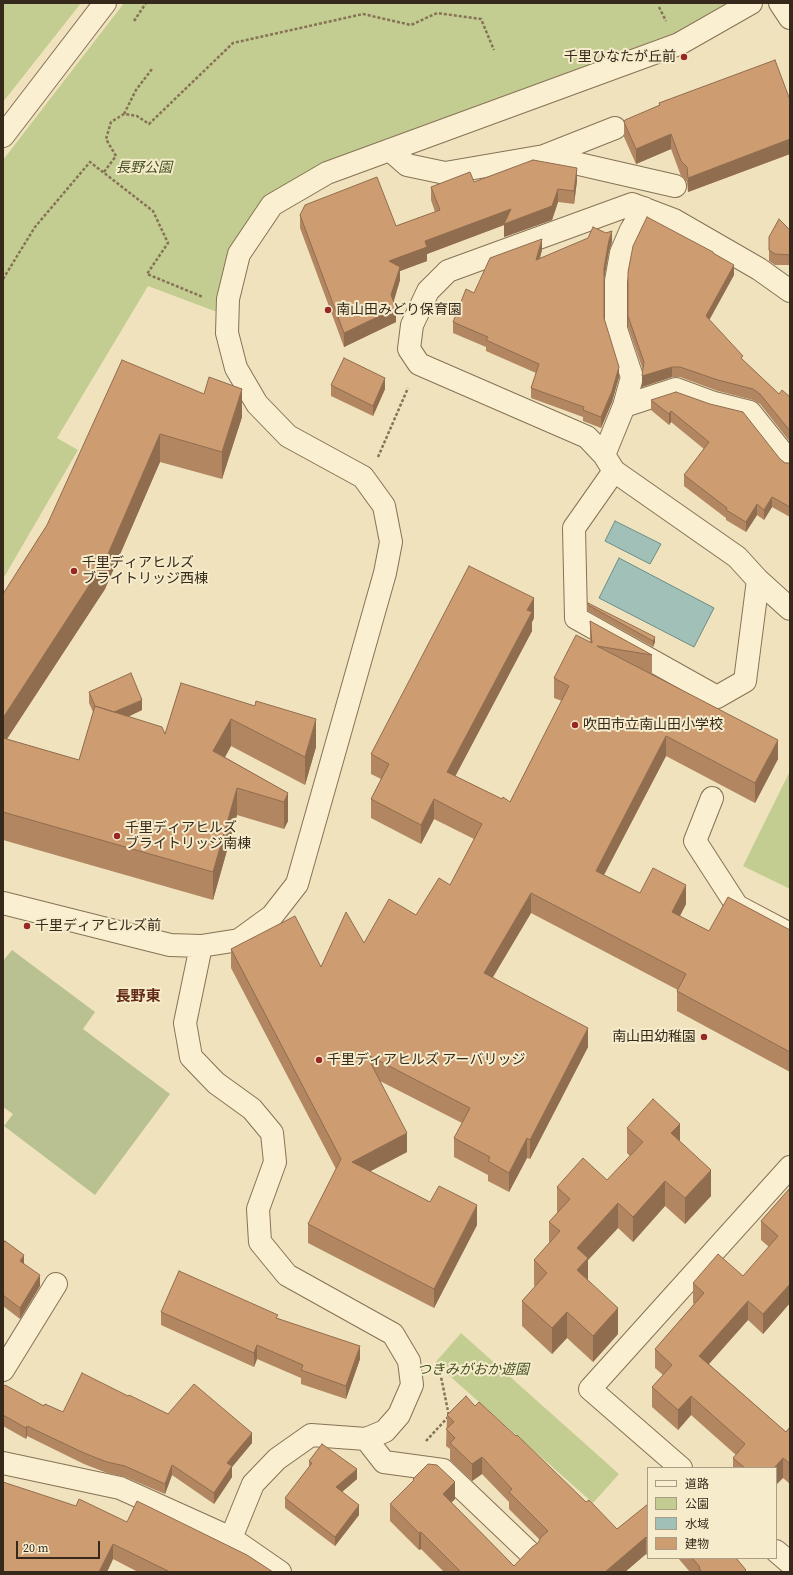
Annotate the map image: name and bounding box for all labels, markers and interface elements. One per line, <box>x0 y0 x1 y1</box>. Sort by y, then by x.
place label: 千里ひなたが丘前 <box>564 49 676 65</box>
marker: 千里ひなたが丘前 <box>679 52 689 62</box>
park label: 長野公園 <box>116 160 172 176</box>
place label: 南山田みどり保育園 <box>336 302 462 318</box>
marker: 南山田みどり保育園 <box>323 305 333 315</box>
place label: 千里ディアヒルズ ブライトリッジ西棟 <box>82 555 208 588</box>
marker: 千里ディアヒルズ ブライトリッジ西棟 <box>69 566 79 576</box>
place label: 吹田市立南山田小学校 <box>583 717 723 733</box>
marker: 吹田市立南山田小学校 <box>570 720 580 730</box>
place label: 千里ディアヒルズ ブライトリッジ南棟 <box>125 820 251 852</box>
marker: 千里ディアヒルズ ブライトリッジ南棟 <box>112 831 122 841</box>
place label: 千里ディアヒルズ前 <box>35 918 161 934</box>
marker: 千里ディアヒルズ前 <box>22 921 32 931</box>
district label: 長野東 <box>116 988 160 1006</box>
place label: 南山田幼稚園 <box>612 1029 696 1045</box>
marker: 南山田幼稚園 <box>699 1032 709 1042</box>
place label: 千里ディアヒルズ アーバリッジ <box>327 1052 525 1068</box>
marker: 千里ディアヒルズ アーバリッジ <box>314 1055 324 1065</box>
park label: つきみがおか遊園 <box>417 1362 529 1378</box>
legend <box>647 1467 777 1559</box>
text: 道路 <box>685 1476 709 1492</box>
text: 公園 <box>685 1496 709 1512</box>
text: 水域 <box>685 1516 709 1532</box>
scale bar <box>18 1533 102 1559</box>
text: 建物 <box>685 1536 709 1552</box>
text: 20 m <box>23 1540 49 1556</box>

